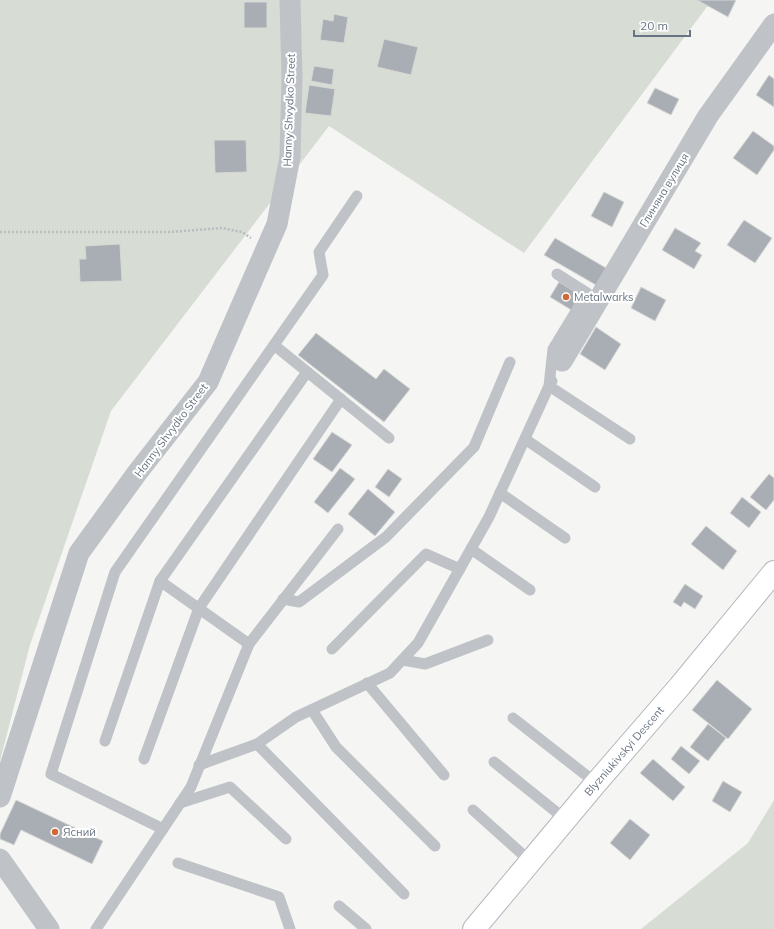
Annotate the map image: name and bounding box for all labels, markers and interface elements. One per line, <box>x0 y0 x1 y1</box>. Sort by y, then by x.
scale bar <box>634 12 690 38</box>
text: 20 m <box>640 18 668 33</box>
street label: Hanny Shvydko Street <box>280 53 298 167</box>
street label: Глиняна вулиця <box>636 150 692 230</box>
place label: Metalwarks <box>574 290 634 304</box>
marker: Metalwarks <box>561 292 571 302</box>
street label: Hanny Shvydko Street <box>131 380 211 479</box>
street label: Blyzniukivskyi Descent <box>581 703 667 799</box>
place label: Ясний <box>63 825 96 839</box>
marker: Ясний <box>50 827 60 837</box>

